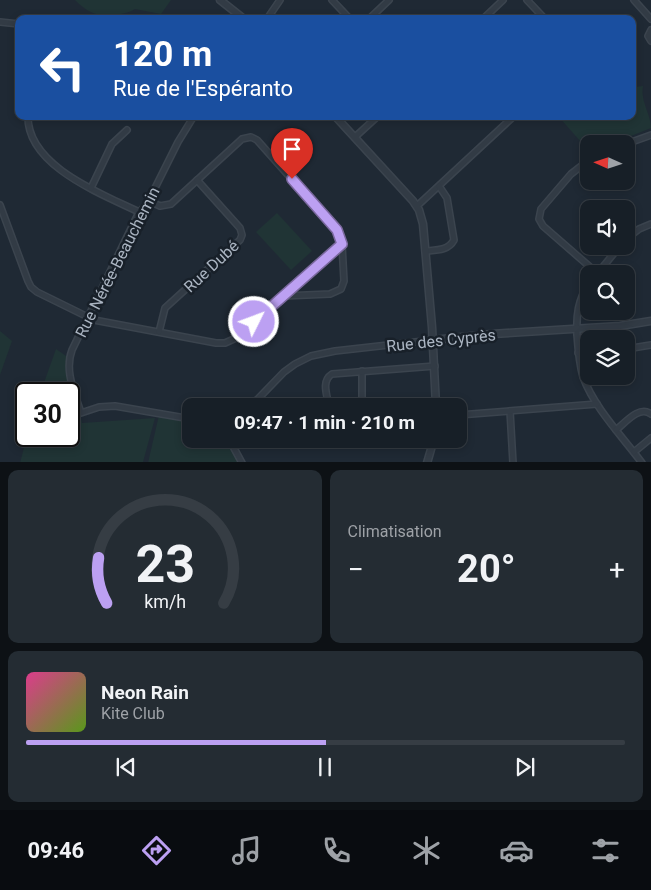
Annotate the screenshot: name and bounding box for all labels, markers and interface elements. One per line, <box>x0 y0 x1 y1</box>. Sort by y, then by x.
text: 120 m <box>113 34 212 75</box>
icon: left <box>30 35 95 100</box>
text: Rue de l'Espéranto <box>113 76 293 101</box>
pin <box>271 128 313 179</box>
icon: arrive <box>278 135 306 163</box>
north arrow <box>580 135 635 190</box>
map controls <box>580 135 635 385</box>
street label: Rue Nérée-Beauchemin <box>71 184 164 341</box>
button: sound <box>580 200 635 255</box>
street label: Rue Dubé <box>180 236 243 296</box>
button: search <box>580 265 635 320</box>
position arrow <box>227 295 279 347</box>
street label: Rue des Cyprès <box>385 325 497 356</box>
button: layers <box>580 330 635 385</box>
speed limit sign: 30 <box>15 382 80 447</box>
text: 09:47 · 1 min · 210 m <box>234 411 415 434</box>
text: Climatisation <box>348 522 442 541</box>
text: 23 <box>135 534 195 595</box>
text: 20° <box>457 547 516 591</box>
text: − <box>348 553 364 586</box>
text: + <box>609 553 625 586</box>
text: km/h <box>144 591 186 612</box>
text: Neon Rain <box>101 681 189 704</box>
text: Kite Club <box>101 704 165 723</box>
icon: previous <box>112 753 140 781</box>
icon: pause <box>311 753 339 781</box>
icon: next <box>511 753 539 781</box>
icon: directions <box>139 833 174 868</box>
icon: music <box>229 833 264 868</box>
icon: phone <box>319 833 354 868</box>
icon: climate <box>409 833 444 868</box>
icon: car <box>499 833 534 868</box>
icon: filters <box>588 833 623 868</box>
text: 09:46 <box>27 838 84 863</box>

